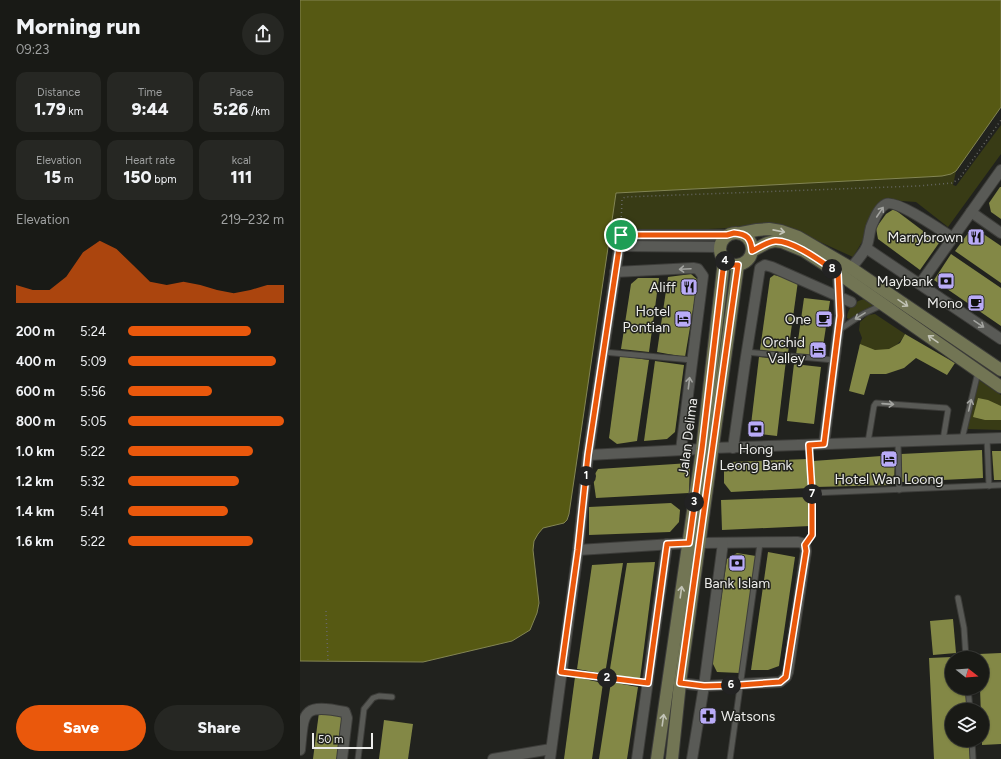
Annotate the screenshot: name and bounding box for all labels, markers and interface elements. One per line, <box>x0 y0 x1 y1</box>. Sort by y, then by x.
text: Morning run <box>16 13 140 40</box>
button: share <box>242 13 284 55</box>
text: 09:23 <box>16 42 49 57</box>
text: Distance <box>37 86 80 99</box>
text: Time <box>138 86 162 99</box>
text: Pace <box>229 86 253 99</box>
text: 1.79 <box>34 99 66 119</box>
text: 9:44 <box>131 99 169 119</box>
text: 5:26 <box>213 99 248 119</box>
text: km <box>66 105 83 118</box>
text: /km <box>248 105 270 118</box>
text: Elevation <box>36 154 81 167</box>
text: Heart rate <box>125 154 175 167</box>
text: kcal <box>232 154 251 167</box>
text: 15 <box>44 167 61 187</box>
text: 150 <box>123 167 152 187</box>
text: 111 <box>230 167 252 187</box>
text: m <box>61 173 73 186</box>
text: bpm <box>152 173 177 186</box>
one-way arrow <box>876 206 884 217</box>
text: Elevation <box>16 212 69 227</box>
text: 219–232 m <box>221 212 284 227</box>
pin <box>604 218 638 252</box>
icon: arrive <box>610 224 632 246</box>
restaurant icon: Marrybrown <box>966 227 986 247</box>
one-way arrow <box>773 228 786 236</box>
place label: Marrybrown <box>888 229 963 246</box>
pin: 4 <box>715 251 735 271</box>
text: 4 <box>722 254 728 267</box>
pin: 8 <box>822 259 842 279</box>
text: 8 <box>829 262 835 275</box>
one-way arrow <box>679 265 692 272</box>
bank icon: Maybank <box>936 271 956 291</box>
place label: Maybank <box>877 273 933 290</box>
restaurant icon: Aliff <box>679 277 699 297</box>
place label: Aliff <box>650 279 677 296</box>
cafe icon: Mono <box>966 293 986 313</box>
place label: Mono <box>927 295 963 312</box>
one-way arrow <box>897 299 908 307</box>
place label: Hotel Pontian <box>623 303 670 336</box>
hotel icon: Hotel Pontian <box>673 309 693 329</box>
cafe icon: One <box>814 309 834 329</box>
place label: One <box>785 311 811 328</box>
one-way arrow <box>855 312 866 320</box>
one-way arrow <box>974 320 985 328</box>
text: 200 m <box>16 324 55 339</box>
text: 5:24 <box>80 324 106 339</box>
place label: Orchid Valley <box>763 334 806 367</box>
one-way arrow <box>927 335 938 343</box>
hotel icon: Orchid Valley <box>808 340 828 360</box>
text: 400 m <box>16 354 56 369</box>
text: 5:09 <box>80 354 106 369</box>
one-way arrow <box>685 377 693 390</box>
text: 600 m <box>16 384 55 399</box>
text: 5:56 <box>80 384 106 399</box>
street label: Jalan Delima <box>675 397 701 477</box>
one-way arrow <box>967 399 974 412</box>
one-way arrow <box>881 400 894 407</box>
text: 800 m <box>16 414 55 429</box>
text: 5:05 <box>80 414 107 429</box>
bank icon: Hong Leong Bank <box>746 419 766 439</box>
place label: Hong Leong Bank <box>720 441 793 474</box>
text: 1.0 km <box>16 444 55 459</box>
text: 5:22 <box>80 444 105 459</box>
hotel icon: Hotel Wan Loong <box>879 449 899 469</box>
pin: 1 <box>576 466 596 486</box>
text: 1 <box>584 469 588 482</box>
place label: Hotel Wan Loong <box>835 471 943 488</box>
text: 1.2 km <box>16 474 54 489</box>
text: 5:32 <box>80 474 105 489</box>
pin: 7 <box>802 484 822 504</box>
text: 7 <box>809 487 815 500</box>
pin: 3 <box>684 492 704 512</box>
text: 3 <box>691 495 697 508</box>
text: 1.4 km <box>16 504 54 519</box>
text: 5:41 <box>80 504 104 519</box>
text: 1.6 km <box>16 534 54 549</box>
text: 5:22 <box>80 534 105 549</box>
bank icon: Bank Islam <box>727 553 747 573</box>
place label: Bank Islam <box>704 575 770 592</box>
one-way arrow <box>677 586 685 599</box>
north arrow <box>945 651 989 695</box>
map controls <box>945 651 989 747</box>
pin: 2 <box>597 668 617 688</box>
text: 2 <box>604 671 610 684</box>
pin: 6 <box>721 675 741 695</box>
text: 6 <box>728 678 734 691</box>
button: layers <box>945 703 989 747</box>
button: Save <box>16 705 146 751</box>
button: Share <box>154 705 284 751</box>
pharmacy icon: Watsons <box>698 706 718 726</box>
place label: Watsons <box>721 708 775 725</box>
one-way arrow <box>659 714 667 727</box>
scale bar <box>312 731 373 750</box>
text: 50 m <box>318 733 343 746</box>

